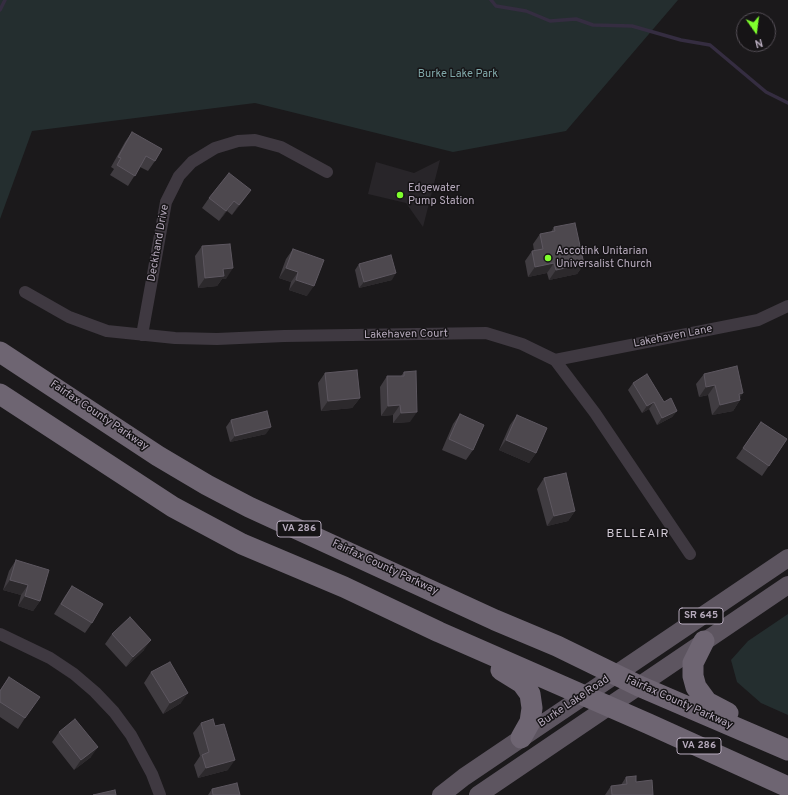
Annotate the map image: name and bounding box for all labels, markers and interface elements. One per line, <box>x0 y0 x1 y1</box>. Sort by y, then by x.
north arrow <box>736 12 776 52</box>
text: N <box>753 35 764 50</box>
park label: Burke Lake Park <box>418 68 498 82</box>
place label: Edgewater Pump Station <box>408 182 474 208</box>
marker: Edgewater Pump Station <box>395 190 405 200</box>
street label: Deckhand Drive <box>146 203 172 283</box>
place label: Accotink Unitarian Universalist Church <box>556 245 652 271</box>
marker: Accotink Unitarian Universalist Church <box>543 253 553 263</box>
street label: Lakehaven Lane <box>632 323 714 351</box>
street label: Lakehaven Court <box>364 328 448 342</box>
street label: Fairfax County Parkway <box>47 378 151 454</box>
road number: VA 286 <box>277 521 321 537</box>
district label: BELLEAIR <box>607 528 669 542</box>
street label: Fairfax County Parkway <box>330 538 440 598</box>
road number: SR 645 <box>679 608 723 624</box>
street label: Burke Lake Road <box>536 673 612 731</box>
street label: Fairfax County Parkway <box>623 673 735 733</box>
road number: VA 286 <box>677 738 721 754</box>

